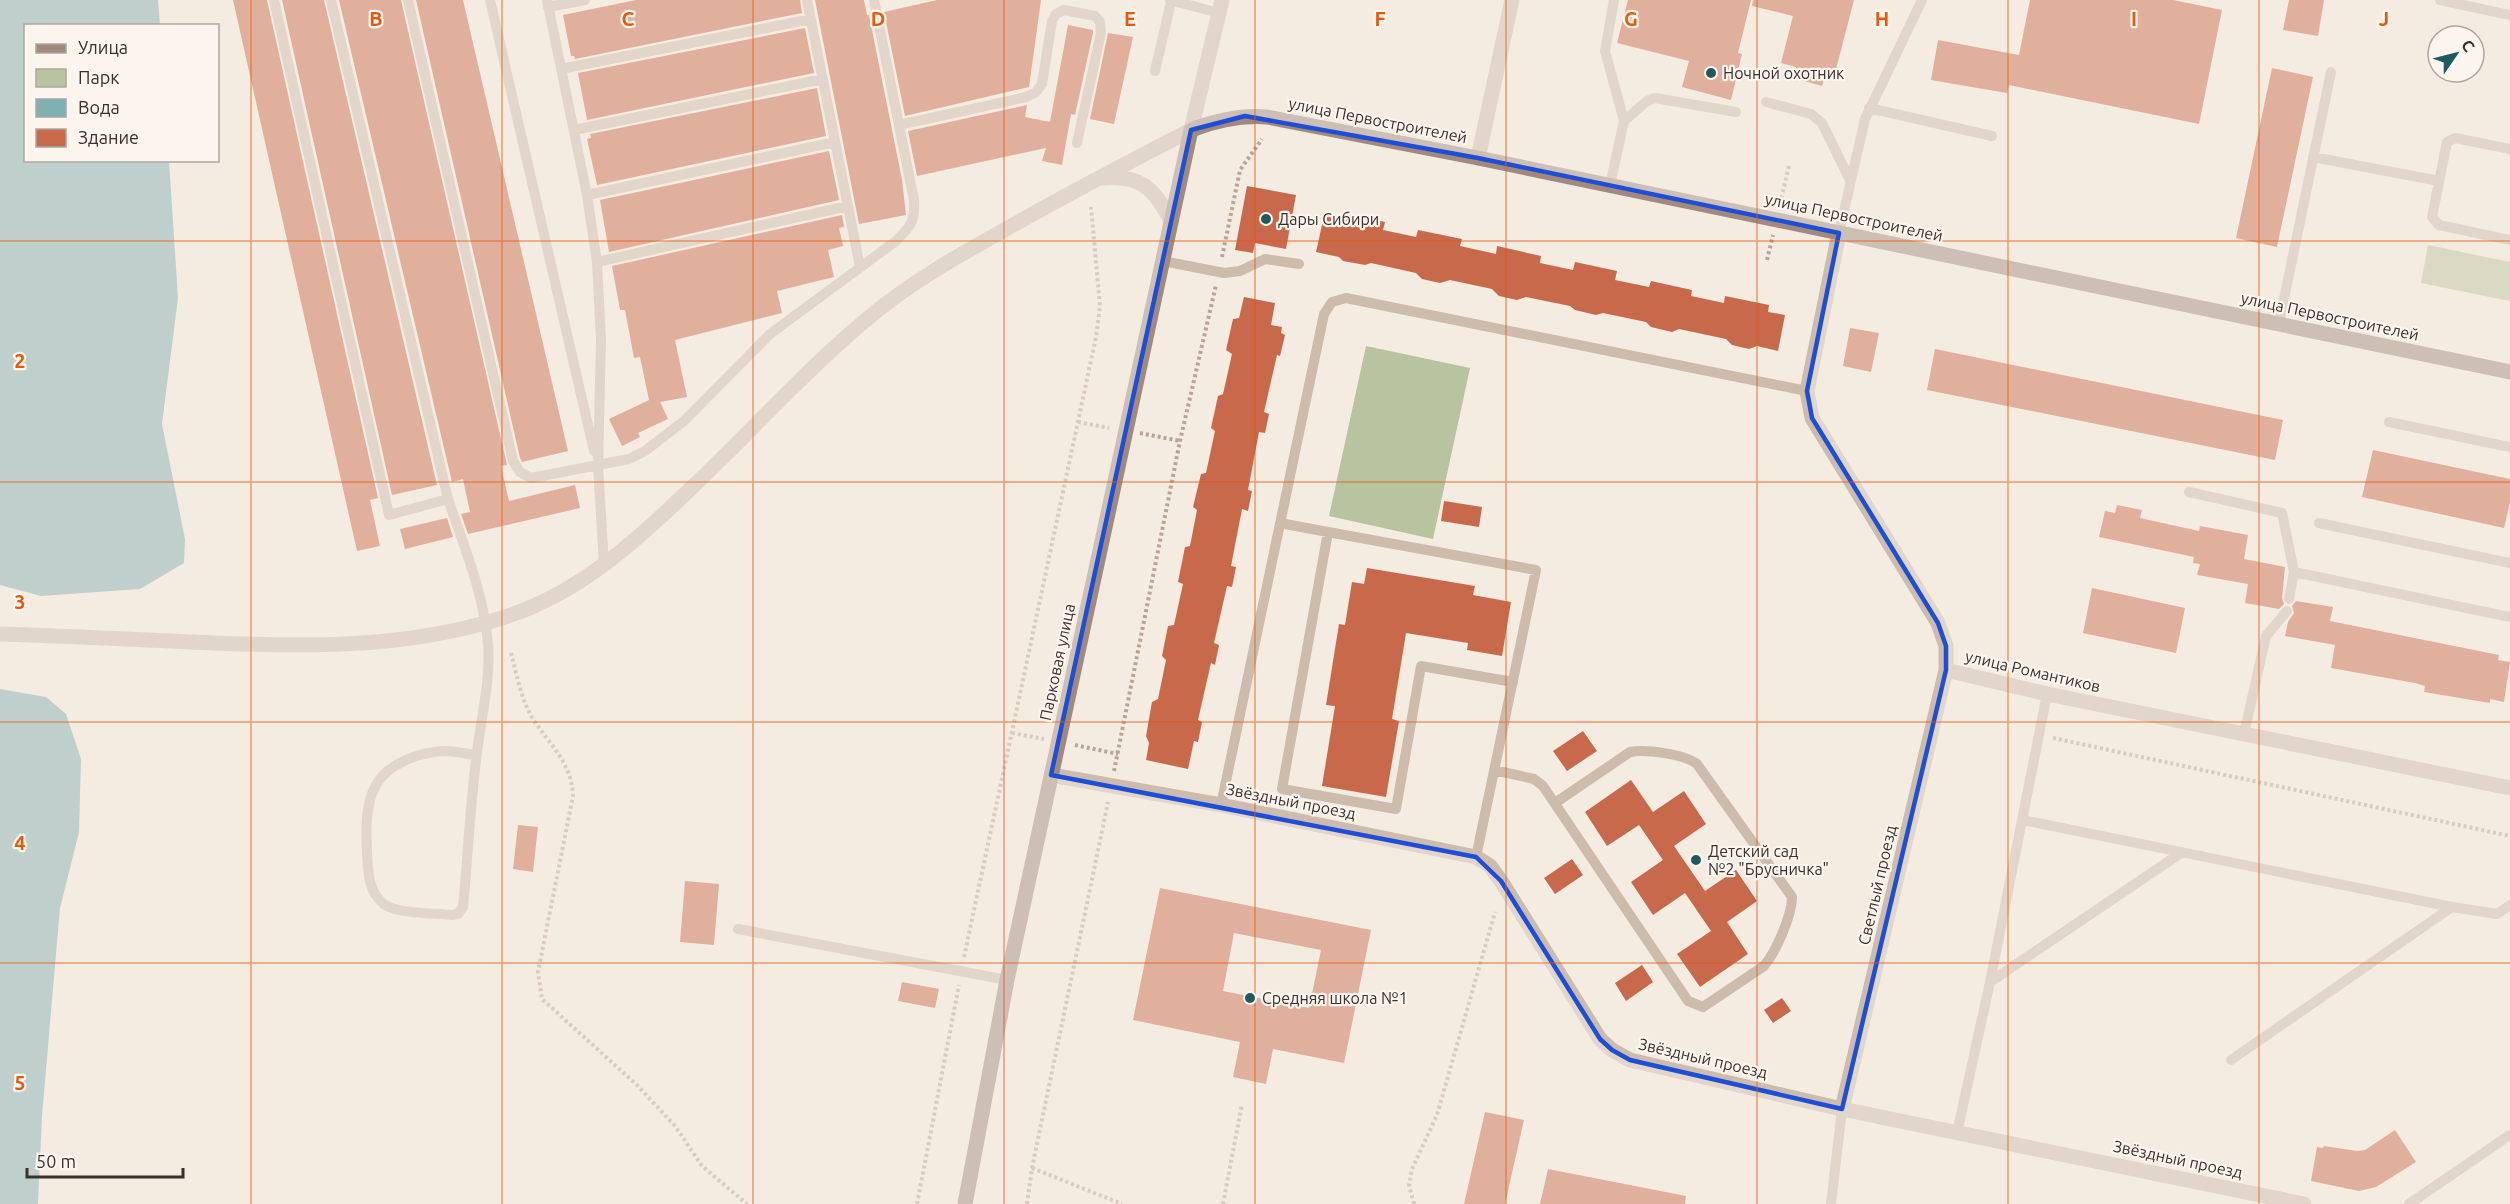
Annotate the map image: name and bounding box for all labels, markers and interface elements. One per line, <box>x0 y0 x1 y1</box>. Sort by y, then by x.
text: B <box>369 7 383 30</box>
text: C <box>622 7 635 30</box>
text: D <box>871 7 885 30</box>
text: E <box>1124 7 1136 30</box>
text: F <box>1374 7 1386 30</box>
text: G <box>1624 7 1638 30</box>
text: H <box>1875 7 1889 30</box>
text: I <box>2131 7 2137 30</box>
text: J <box>2379 7 2389 30</box>
legend <box>24 24 219 162</box>
north arrow <box>2426 24 2486 84</box>
text: С <box>2458 36 2479 55</box>
text: Улица <box>78 37 128 57</box>
place label: Ночной охотник <box>1723 64 1844 82</box>
marker: Ночной охотник <box>1704 66 1718 80</box>
text: Парк <box>78 67 119 87</box>
street label: улица Первостроителей <box>1287 94 1469 146</box>
text: Вода <box>78 97 120 117</box>
text: Здание <box>78 127 139 147</box>
street label: улица Первостроителей <box>1763 189 1945 245</box>
place label: Дары Сибири <box>1278 210 1379 228</box>
marker: Дары Сибири <box>1259 212 1273 226</box>
street label: улица Первостроителей <box>2239 288 2421 344</box>
text: 2 <box>14 349 26 372</box>
text: 3 <box>14 590 26 613</box>
street label: Парковая улица <box>1036 602 1078 722</box>
street label: улица Романтиков <box>1964 647 2102 695</box>
street label: Звёздный проезд <box>1225 780 1357 822</box>
street label: Светлый проезд <box>1854 823 1900 947</box>
text: 4 <box>14 831 26 854</box>
place label: Детский сад №2 "Брусничка" <box>1708 842 1829 878</box>
marker: Детский сад №2 "Брусничка" <box>1689 853 1703 867</box>
place label: Средняя школа №1 <box>1262 989 1408 1007</box>
marker: Средняя школа №1 <box>1243 991 1257 1005</box>
street label: Звёздный проезд <box>1637 1034 1769 1082</box>
text: 5 <box>14 1071 26 1094</box>
street label: Звёздный проезд <box>2112 1136 2244 1182</box>
scale bar <box>27 1141 183 1179</box>
text: 50 m <box>36 1151 76 1171</box>

